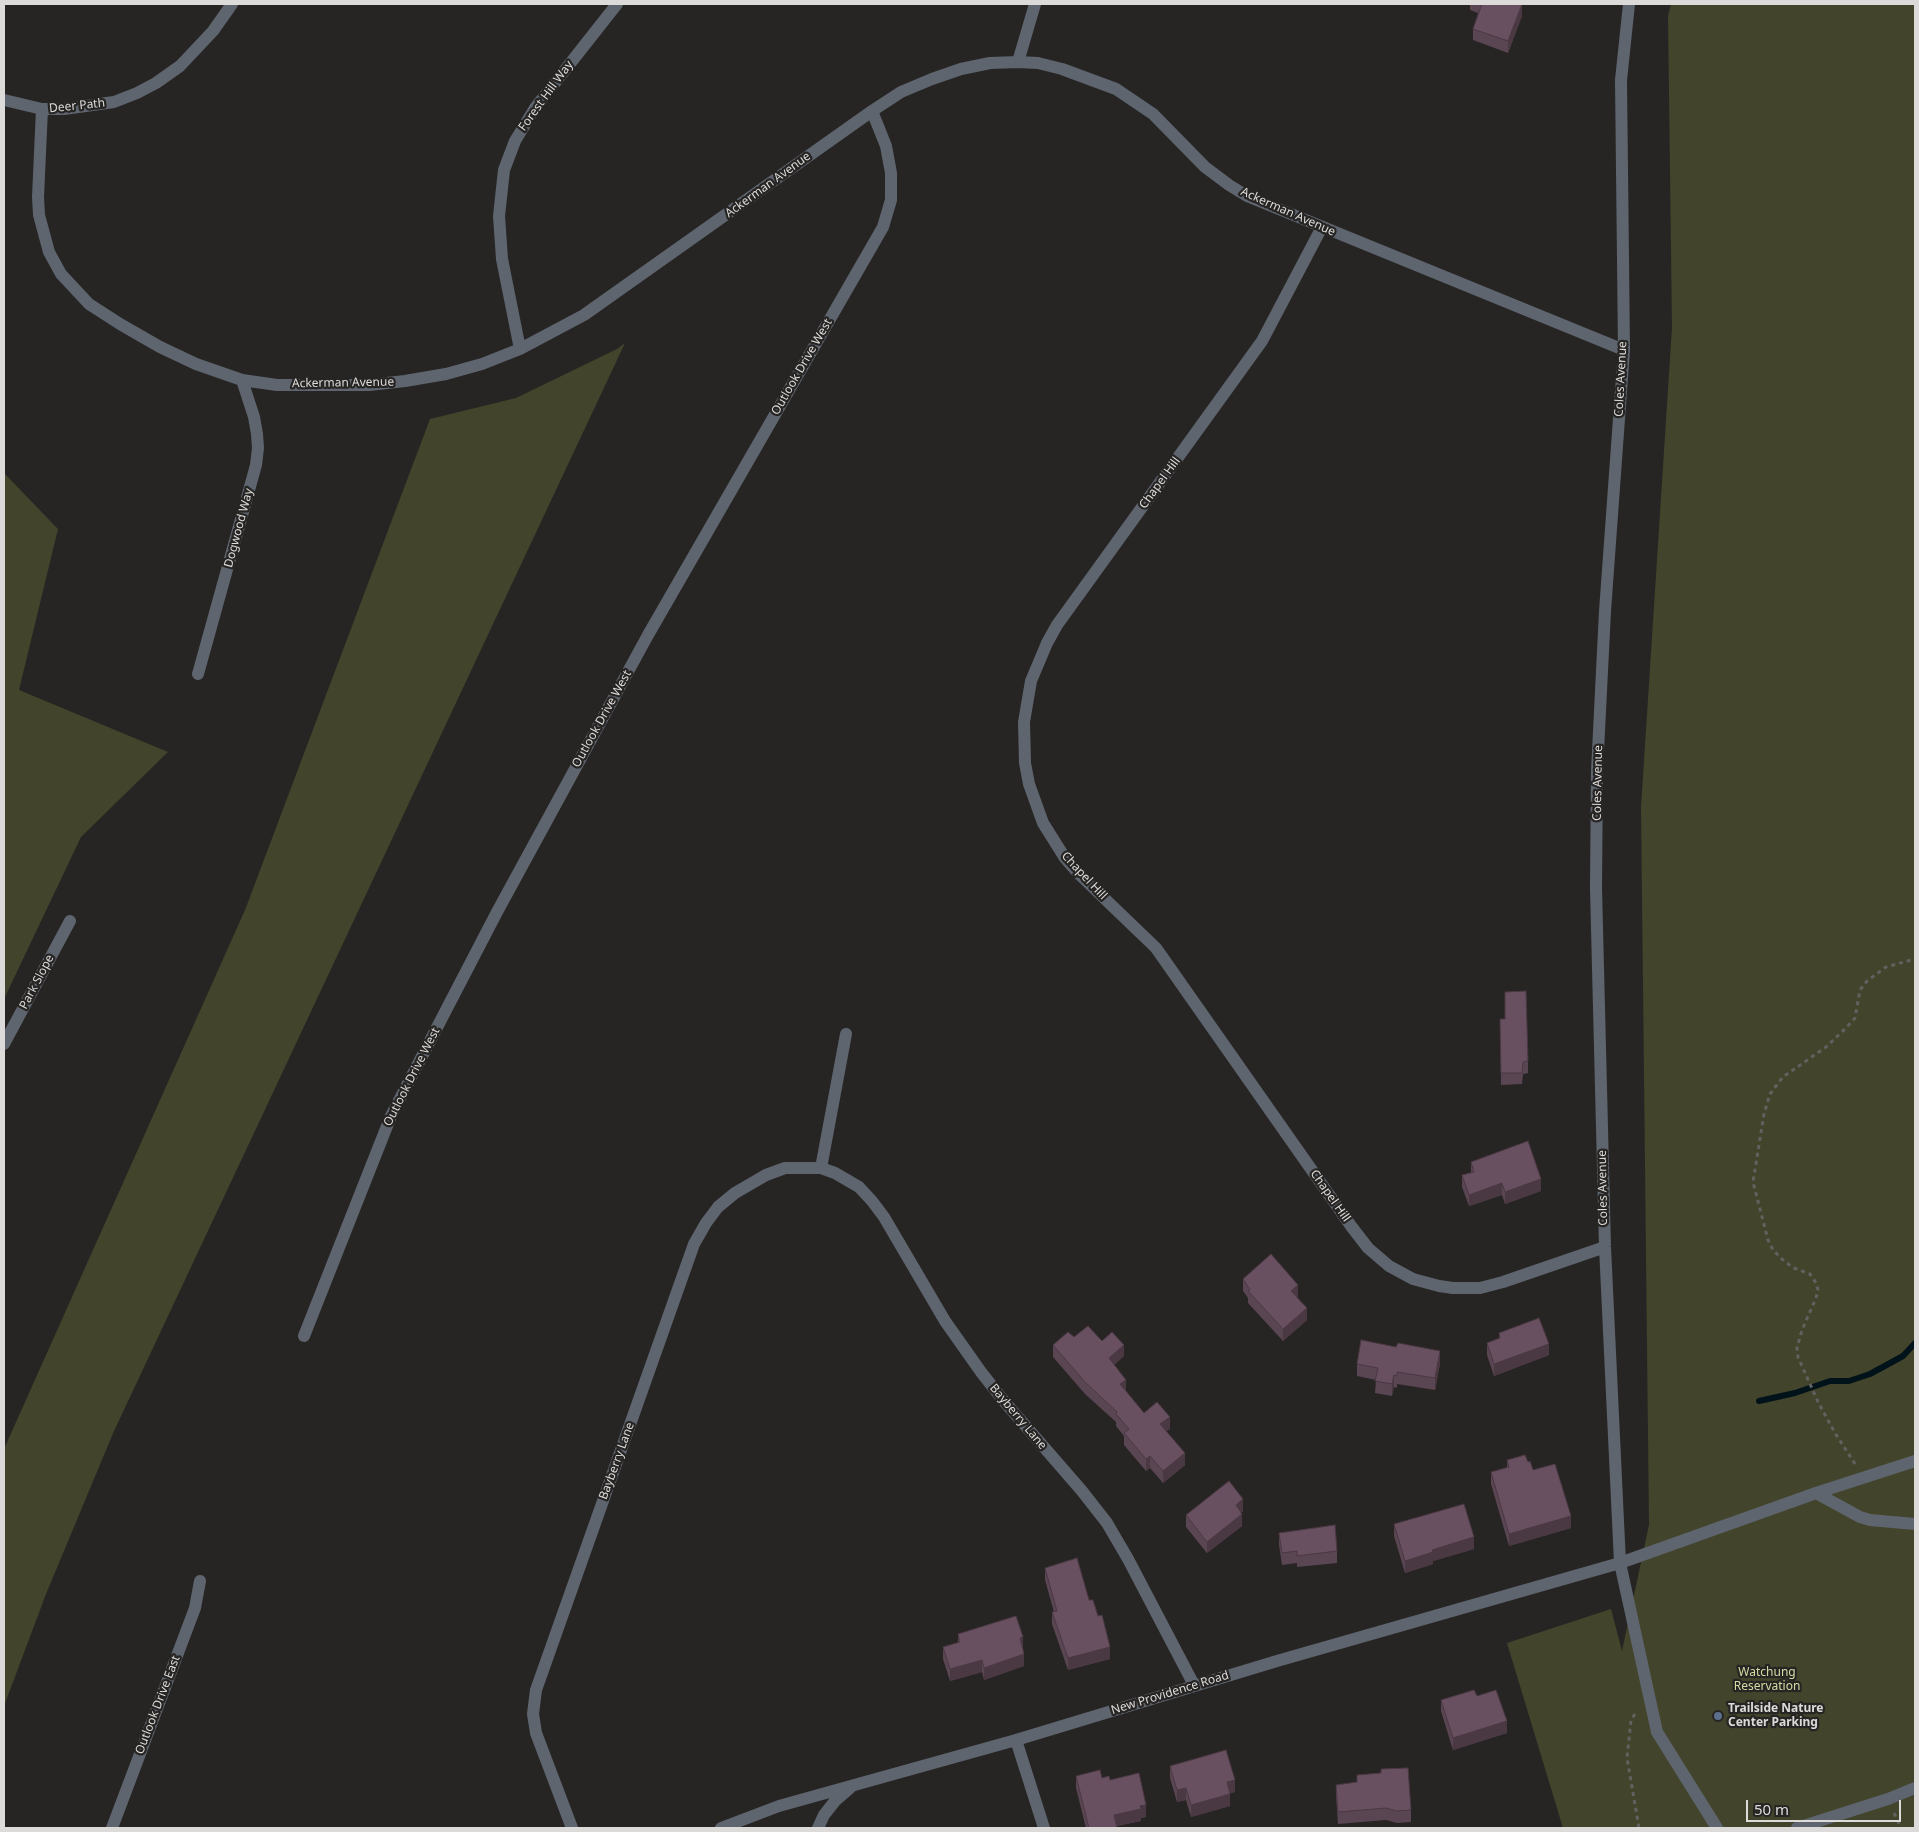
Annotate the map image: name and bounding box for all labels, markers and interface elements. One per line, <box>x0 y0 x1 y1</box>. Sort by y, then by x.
street label: Forest Hill Way <box>516 58 576 134</box>
street label: Deer Path <box>48 96 106 116</box>
street label: Ackerman Avenue <box>722 149 814 221</box>
street label: Ackerman Avenue <box>1238 185 1338 239</box>
street label: Outlook Drive West <box>769 316 835 418</box>
street label: Coles Avenue <box>1612 341 1630 417</box>
street label: Ackerman Avenue <box>292 375 394 391</box>
street label: Chapel Hill <box>1136 454 1184 512</box>
street label: Dogwood Way <box>221 487 257 569</box>
street label: Outlook Drive West <box>569 668 635 770</box>
street label: Coles Avenue <box>1590 745 1606 821</box>
street label: Chapel Hill <box>1058 849 1110 903</box>
street label: Park Slope <box>17 952 57 1012</box>
street label: Outlook Drive West <box>381 1025 443 1129</box>
street label: Coles Avenue <box>1595 1150 1611 1226</box>
street label: Chapel Hill <box>1307 1167 1353 1225</box>
street label: Bayberry Lane <box>986 1381 1050 1453</box>
street label: Bayberry Lane <box>596 1420 638 1502</box>
street label: Outlook Drive East <box>133 1654 183 1756</box>
park label: Watchung Reservation <box>1734 1666 1800 1694</box>
street label: New Providence Road <box>1109 1668 1231 1718</box>
place label: Trailside Nature Center Parking <box>1728 1702 1824 1730</box>
marker: Trailside Nature Center Parking <box>1712 1710 1724 1722</box>
scale bar <box>1749 1790 1904 1822</box>
text: 50 m <box>1754 1799 1789 1819</box>

